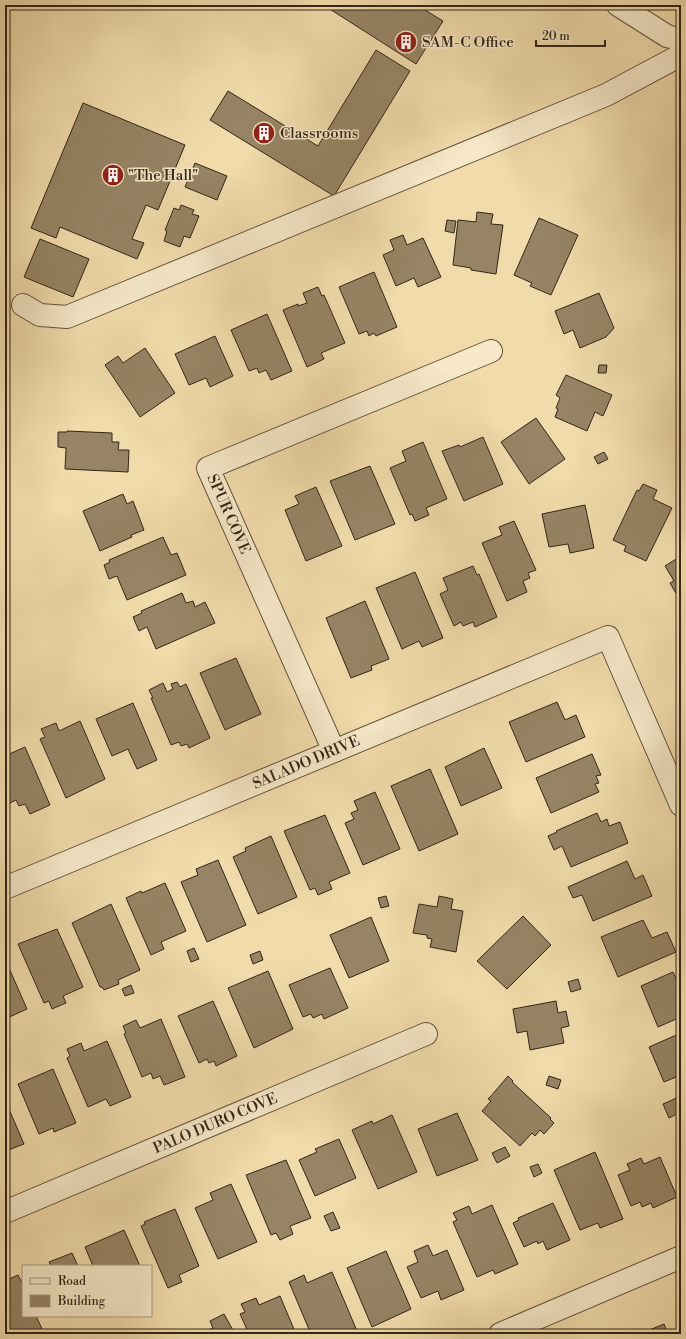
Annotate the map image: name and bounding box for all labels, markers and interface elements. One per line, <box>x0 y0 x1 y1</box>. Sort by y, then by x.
scale bar <box>536 22 605 48</box>
building icon: SAM-C Office <box>393 29 419 55</box>
text: 20 m <box>542 29 570 44</box>
place label: SAM-C Office <box>422 33 514 52</box>
building icon: Classrooms <box>251 120 277 146</box>
place label: Classrooms <box>280 124 358 143</box>
building icon: "The Hall" <box>100 162 126 188</box>
place label: "The Hall" <box>128 166 198 185</box>
street label: SPUR COVE <box>202 471 255 557</box>
street label: SALADO DRIVE <box>250 731 363 794</box>
street label: PALO DURO COVE <box>150 1089 280 1158</box>
legend <box>22 1265 152 1317</box>
text: Road <box>58 1274 86 1289</box>
text: Building <box>57 1294 106 1309</box>

